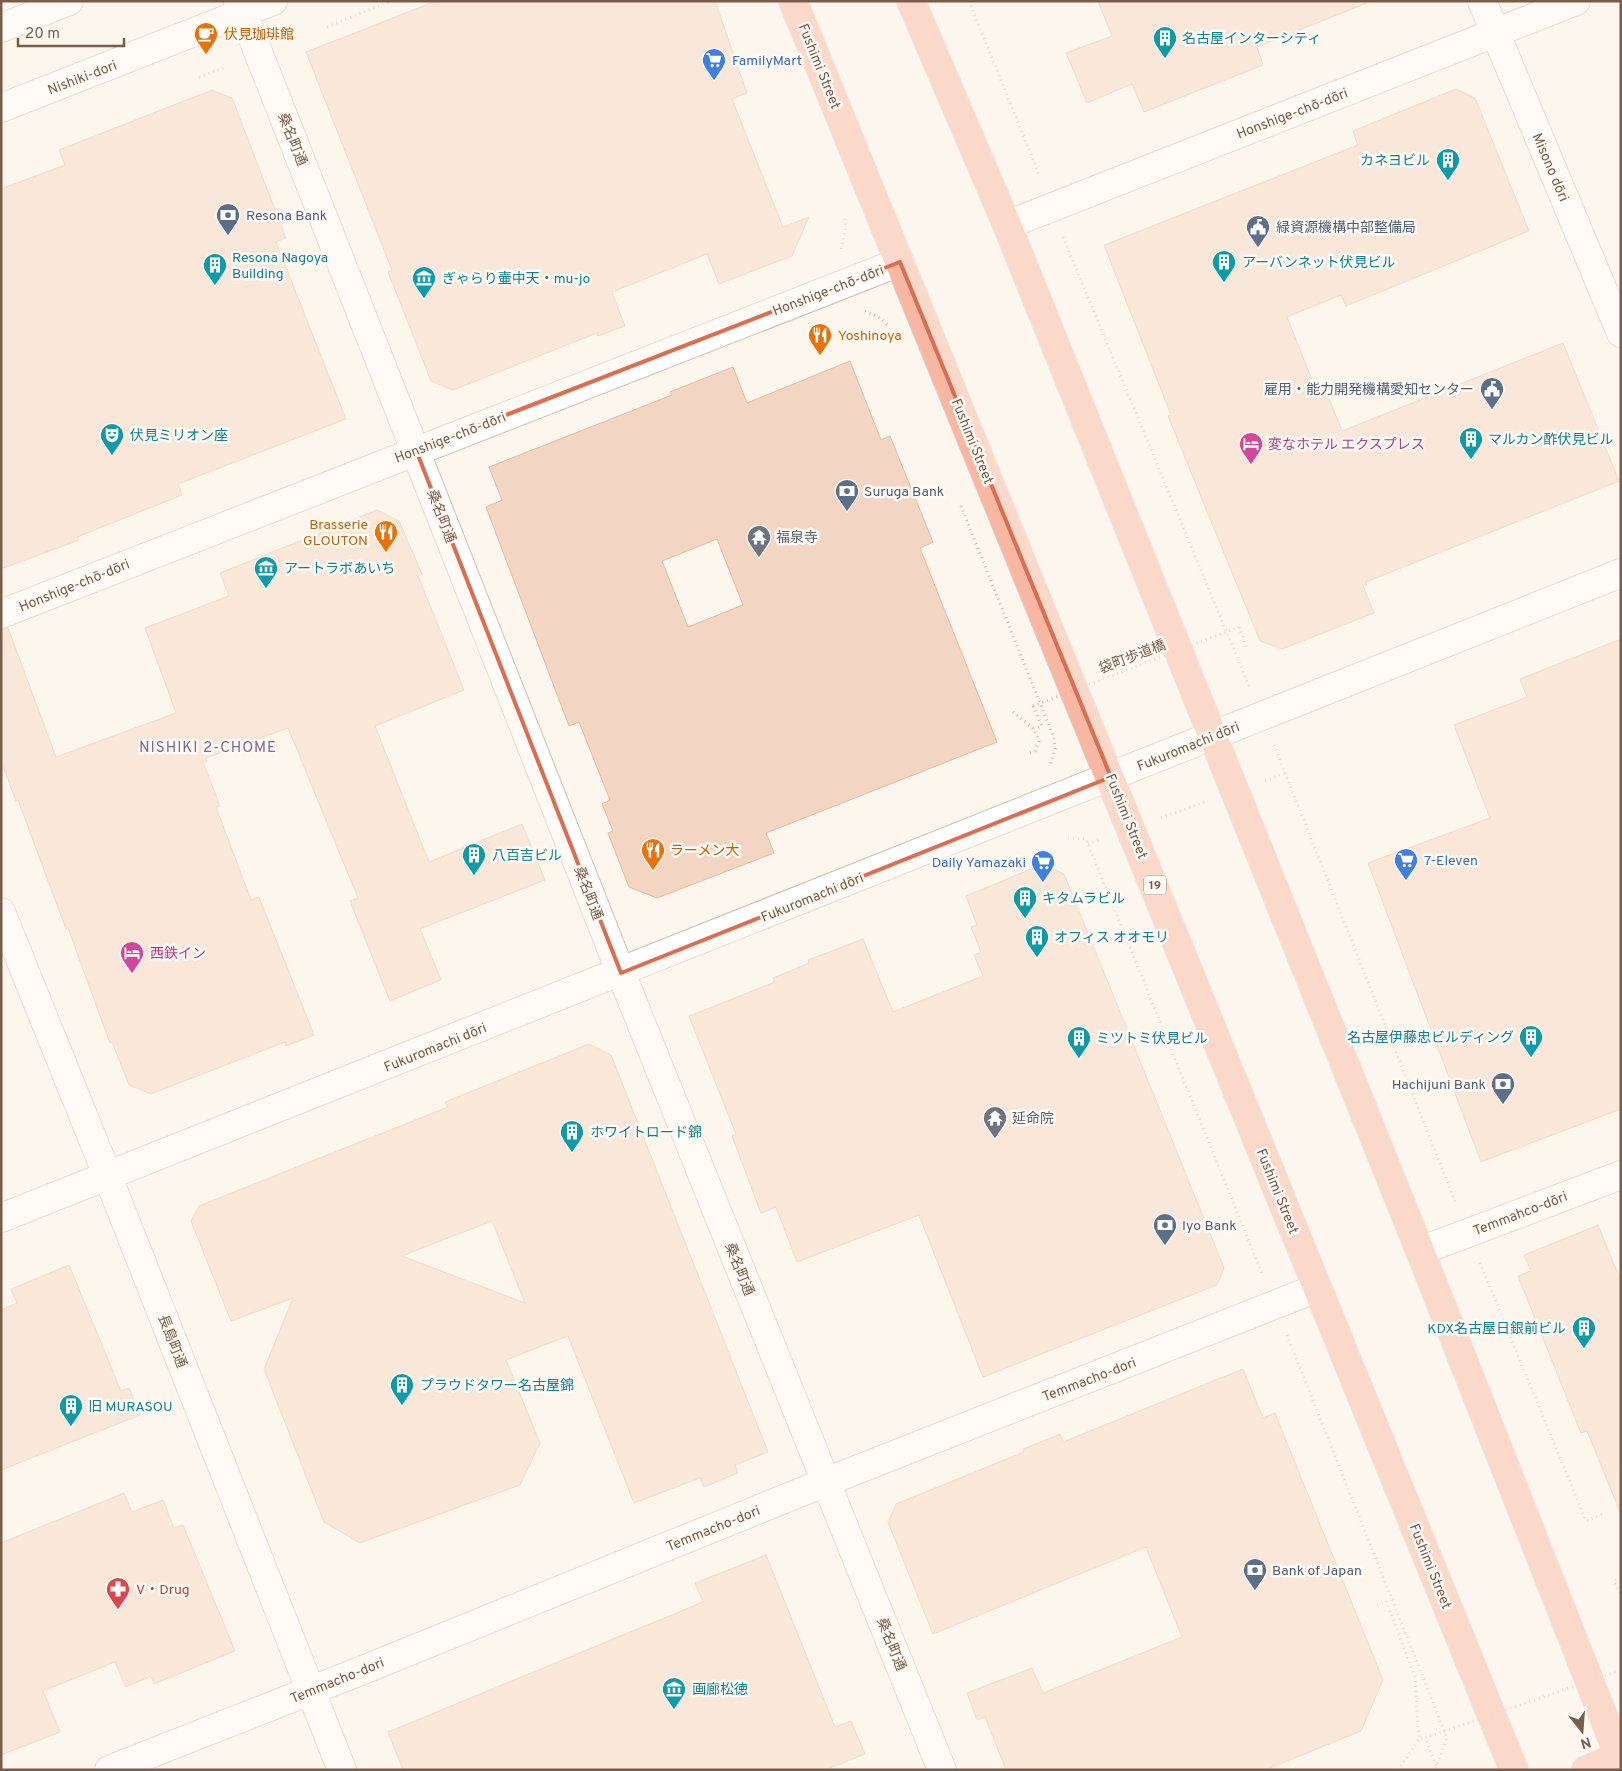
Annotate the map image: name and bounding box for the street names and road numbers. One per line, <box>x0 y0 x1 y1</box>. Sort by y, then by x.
street label: Fushimi Street <box>794 21 843 112</box>
street label: Nishiki-dori <box>46 57 120 99</box>
street label: Honshige-chō-dōri <box>1234 85 1351 143</box>
street label: 桑名町通 <box>273 110 310 169</box>
street label: Misono dōri <box>1528 131 1572 204</box>
street label: Honshige-chō-dōri <box>770 262 887 320</box>
street label: Fushimi Street <box>947 396 996 487</box>
street label: Honshige-chō-dōri <box>392 409 509 467</box>
street label: 桑名町通 <box>423 487 459 546</box>
street label: Honshige-chō-dōri <box>17 556 132 616</box>
street label: 袋町歩道橋 <box>1096 636 1168 678</box>
street label: Fukuromachi dōri <box>1135 719 1242 776</box>
street label: Fushimi Street <box>1101 771 1150 862</box>
street label: 桑名町通 <box>570 864 606 923</box>
street label: Fukuromachi dōri <box>759 870 866 927</box>
road number: 19 <box>1144 876 1166 894</box>
street label: Fukuromachi dōri <box>382 1020 489 1077</box>
street label: Fushimi Street <box>1252 1146 1301 1237</box>
street label: Temmahco-dōri <box>1471 1189 1570 1240</box>
street label: 桑名町通 <box>720 1240 757 1299</box>
street label: 長島町通 <box>154 1312 190 1371</box>
street label: Temmacho-dori <box>1040 1355 1139 1406</box>
street label: Temmacho-dori <box>664 1503 763 1556</box>
street label: Fushimi Street <box>1405 1521 1454 1612</box>
street label: 桑名町通 <box>872 1615 909 1674</box>
street label: Temmacho-dori <box>288 1655 387 1708</box>

